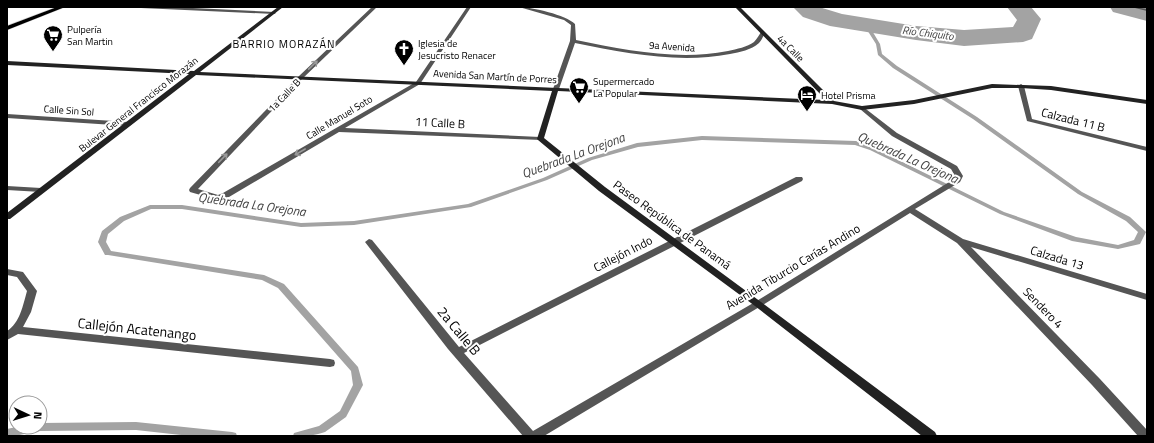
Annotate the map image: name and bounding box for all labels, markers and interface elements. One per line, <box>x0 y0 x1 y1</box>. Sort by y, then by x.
place label: Pulpería San Martin <box>67 22 113 49</box>
water label: Río Chiquito <box>901 22 955 44</box>
supermarket icon: Pulpería San Martin <box>42 24 64 52</box>
street label: 4a Calle <box>774 31 808 65</box>
district label: BARRIO MORAZÁN <box>233 36 335 52</box>
place label: Iglesia de Jesucristo Renacer <box>418 36 496 63</box>
street label: 9a Avenida <box>648 37 696 56</box>
church icon: Iglesia de Jesucristo Renacer <box>393 38 415 66</box>
street label: Bulevar General Francisco Morazán <box>76 53 201 156</box>
one-way arrow <box>308 60 318 70</box>
street label: Avenida San Martín de Porres <box>433 66 558 87</box>
place label: Supermercado La Popular <box>593 74 654 101</box>
street label: 1a Calle B <box>265 75 304 115</box>
supermarket icon: Supermercado La Popular <box>568 76 590 104</box>
hotel icon: Hotel Prisma <box>796 84 818 112</box>
place label: Hotel Prisma <box>821 88 876 103</box>
street label: Calle Manuel Soto <box>303 92 375 143</box>
street label: Calle Sin Sol <box>43 101 95 120</box>
street label: Calzada 11 B <box>1039 102 1107 137</box>
street label: 11 Calle B <box>414 112 466 133</box>
water label: Quebrada La Orejona <box>854 126 963 189</box>
water label: Quebrada La Orejona <box>519 127 629 183</box>
one-way arrow <box>294 148 306 156</box>
one-way arrow <box>218 153 228 163</box>
street label: Paseo República de Panamá <box>609 175 735 274</box>
water label: Quebrada La Orejona <box>197 187 309 222</box>
street label: Avenida Tiburcio Carías Andino <box>722 219 864 314</box>
street label: Callejón Indo <box>590 230 656 277</box>
street label: Calzada 13 <box>1028 240 1086 275</box>
street label: Sendero 4 <box>1019 283 1068 333</box>
street label: 2a Calle B <box>433 302 486 360</box>
street label: Callejón Acatenango <box>77 312 197 345</box>
north arrow <box>8 395 48 435</box>
text: N <box>30 411 46 420</box>

